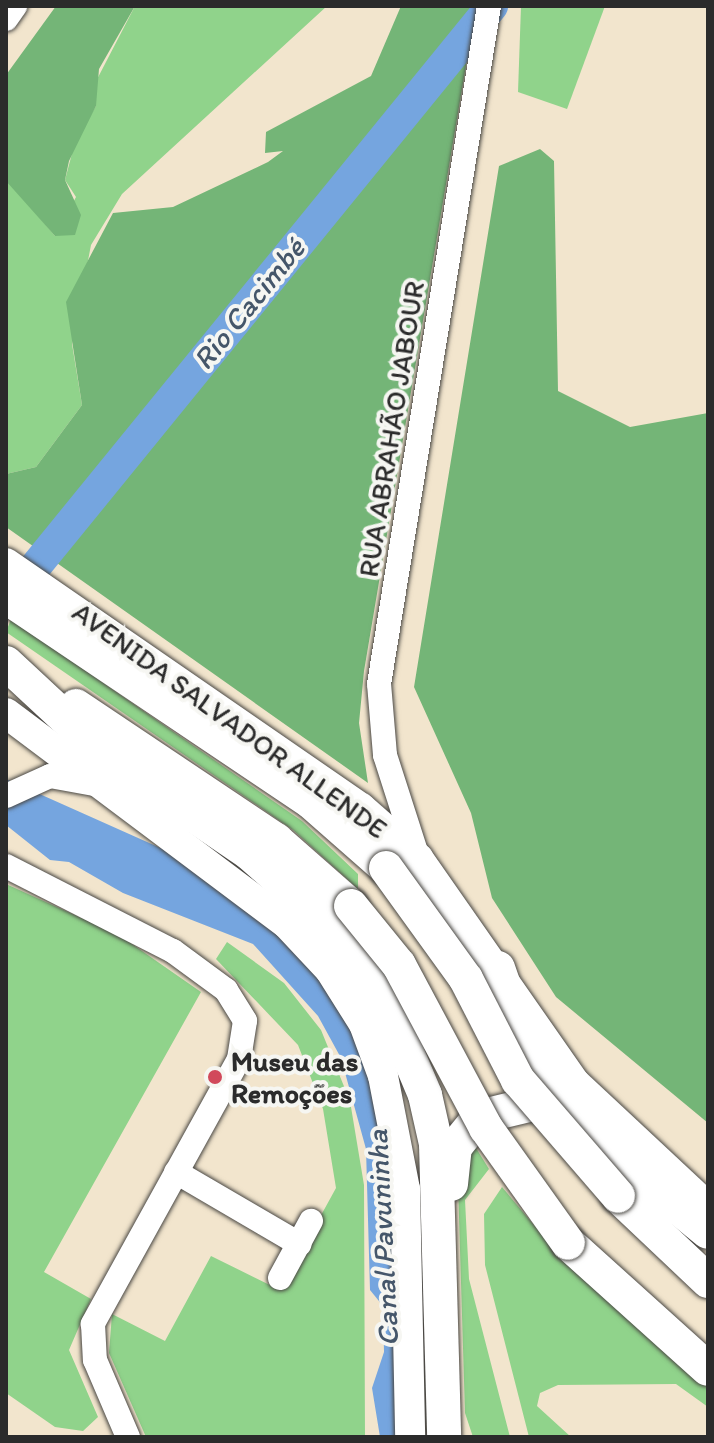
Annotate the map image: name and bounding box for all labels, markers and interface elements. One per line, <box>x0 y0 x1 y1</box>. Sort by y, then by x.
water label: Rio Cacimbé <box>185 231 313 377</box>
street label: RUA ABRAHÃO JABOUR <box>351 278 431 580</box>
street label: AVENIDA SALVADOR ALLENDE <box>66 595 394 845</box>
place label: Museu das Remoções <box>231 1044 359 1110</box>
marker: Museu das Remoções <box>206 1068 224 1086</box>
water label: Canal Pavuninha <box>359 1129 407 1347</box>

